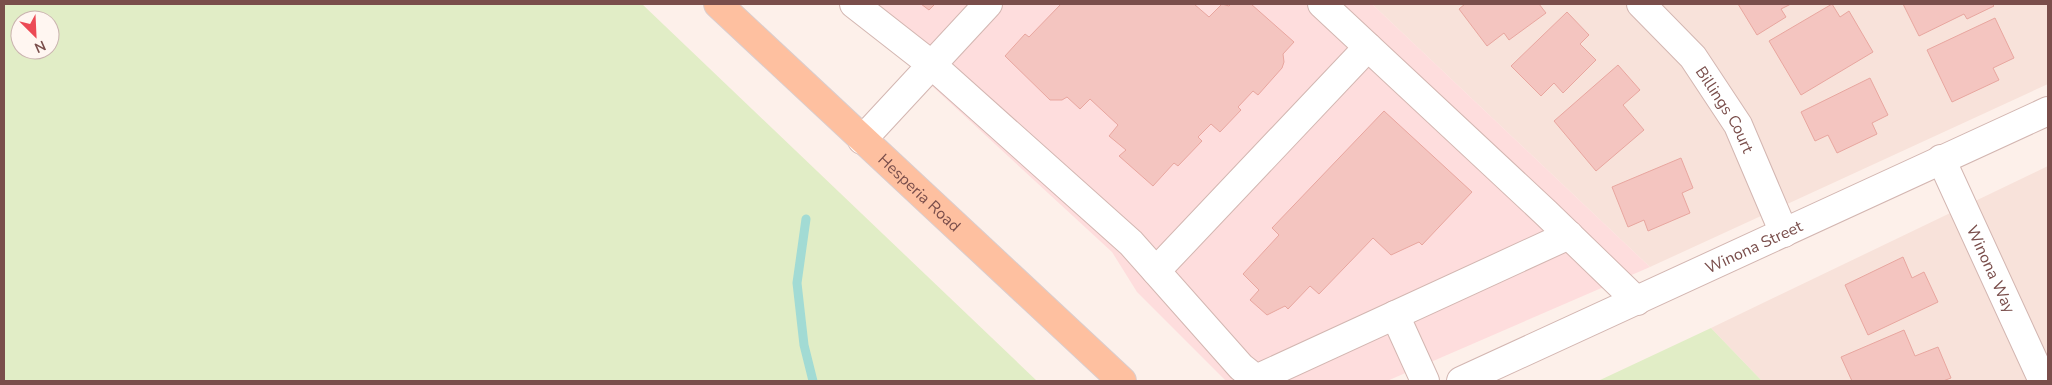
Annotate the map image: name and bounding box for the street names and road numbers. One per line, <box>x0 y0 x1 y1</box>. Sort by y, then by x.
street label: Billings Court <box>1690 62 1759 157</box>
street label: Hesperia Road <box>873 149 965 237</box>
street label: Winona Street <box>1702 215 1806 279</box>
street label: Winona Way <box>1961 222 2021 318</box>

